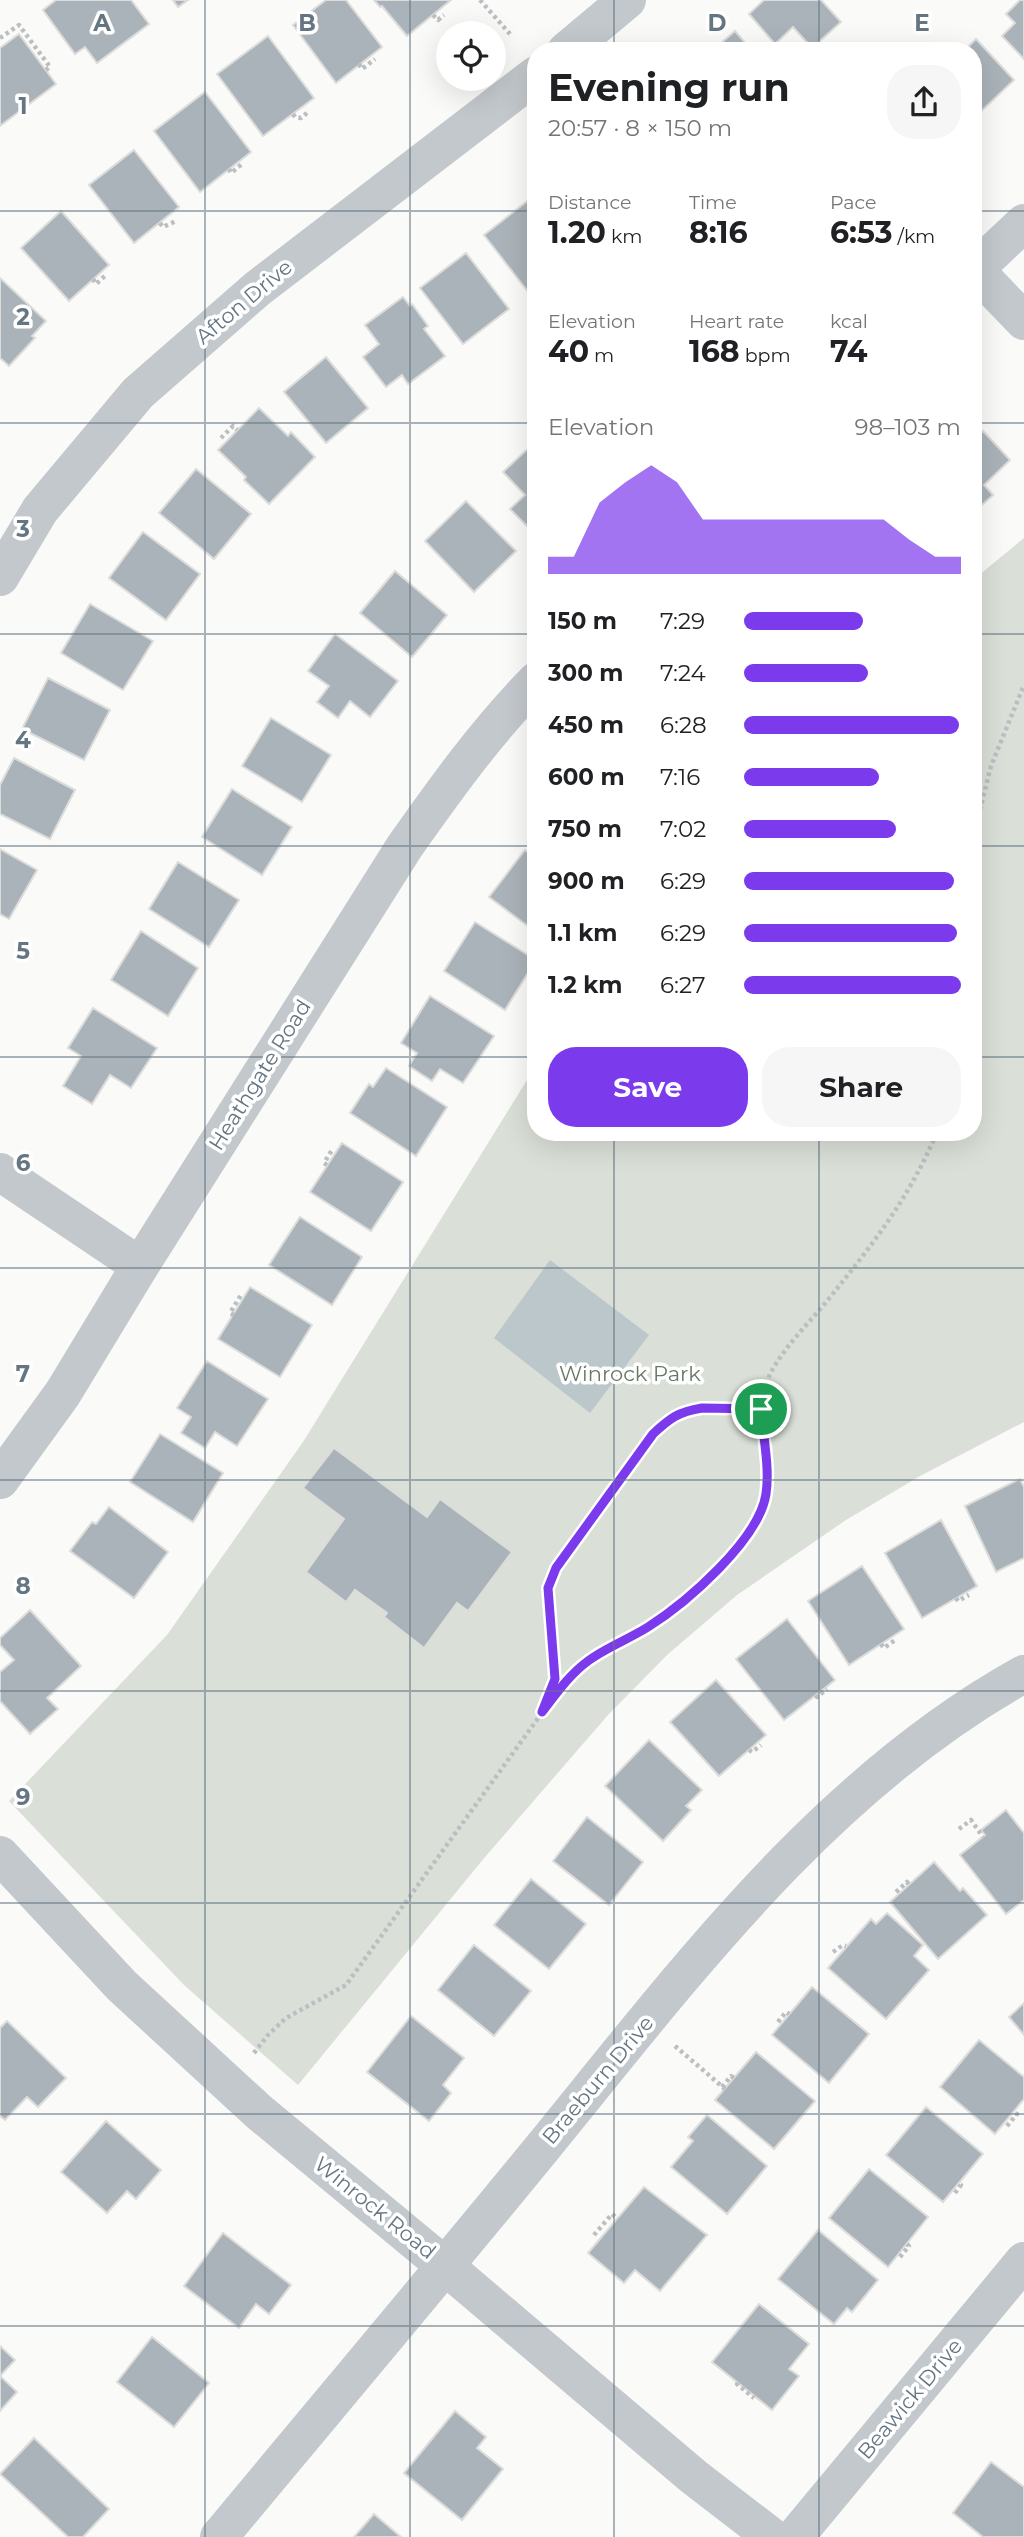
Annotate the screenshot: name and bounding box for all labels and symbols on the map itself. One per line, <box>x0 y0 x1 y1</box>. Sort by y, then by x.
text: A <box>92 9 111 37</box>
text: B <box>298 9 316 37</box>
text: D <box>708 9 727 37</box>
text: E <box>914 9 930 37</box>
text: 1 <box>18 92 28 120</box>
street label: Afton Drive <box>190 254 297 349</box>
text: 2 <box>16 303 30 331</box>
text: 3 <box>15 515 30 543</box>
text: 4 <box>15 726 31 754</box>
text: 5 <box>16 937 30 965</box>
street label: Heathgate Road <box>203 995 316 1155</box>
text: 6 <box>16 1149 31 1177</box>
text: 7 <box>16 1360 30 1388</box>
park label: Winrock Park <box>559 1361 701 1386</box>
pin <box>731 1379 791 1439</box>
text: 8 <box>15 1572 31 1600</box>
text: 9 <box>16 1783 30 1811</box>
street label: Braeburn Drive <box>537 2010 659 2149</box>
street label: Winrock Road <box>310 2151 441 2264</box>
street label: Beawick Drive <box>852 2333 967 2464</box>

